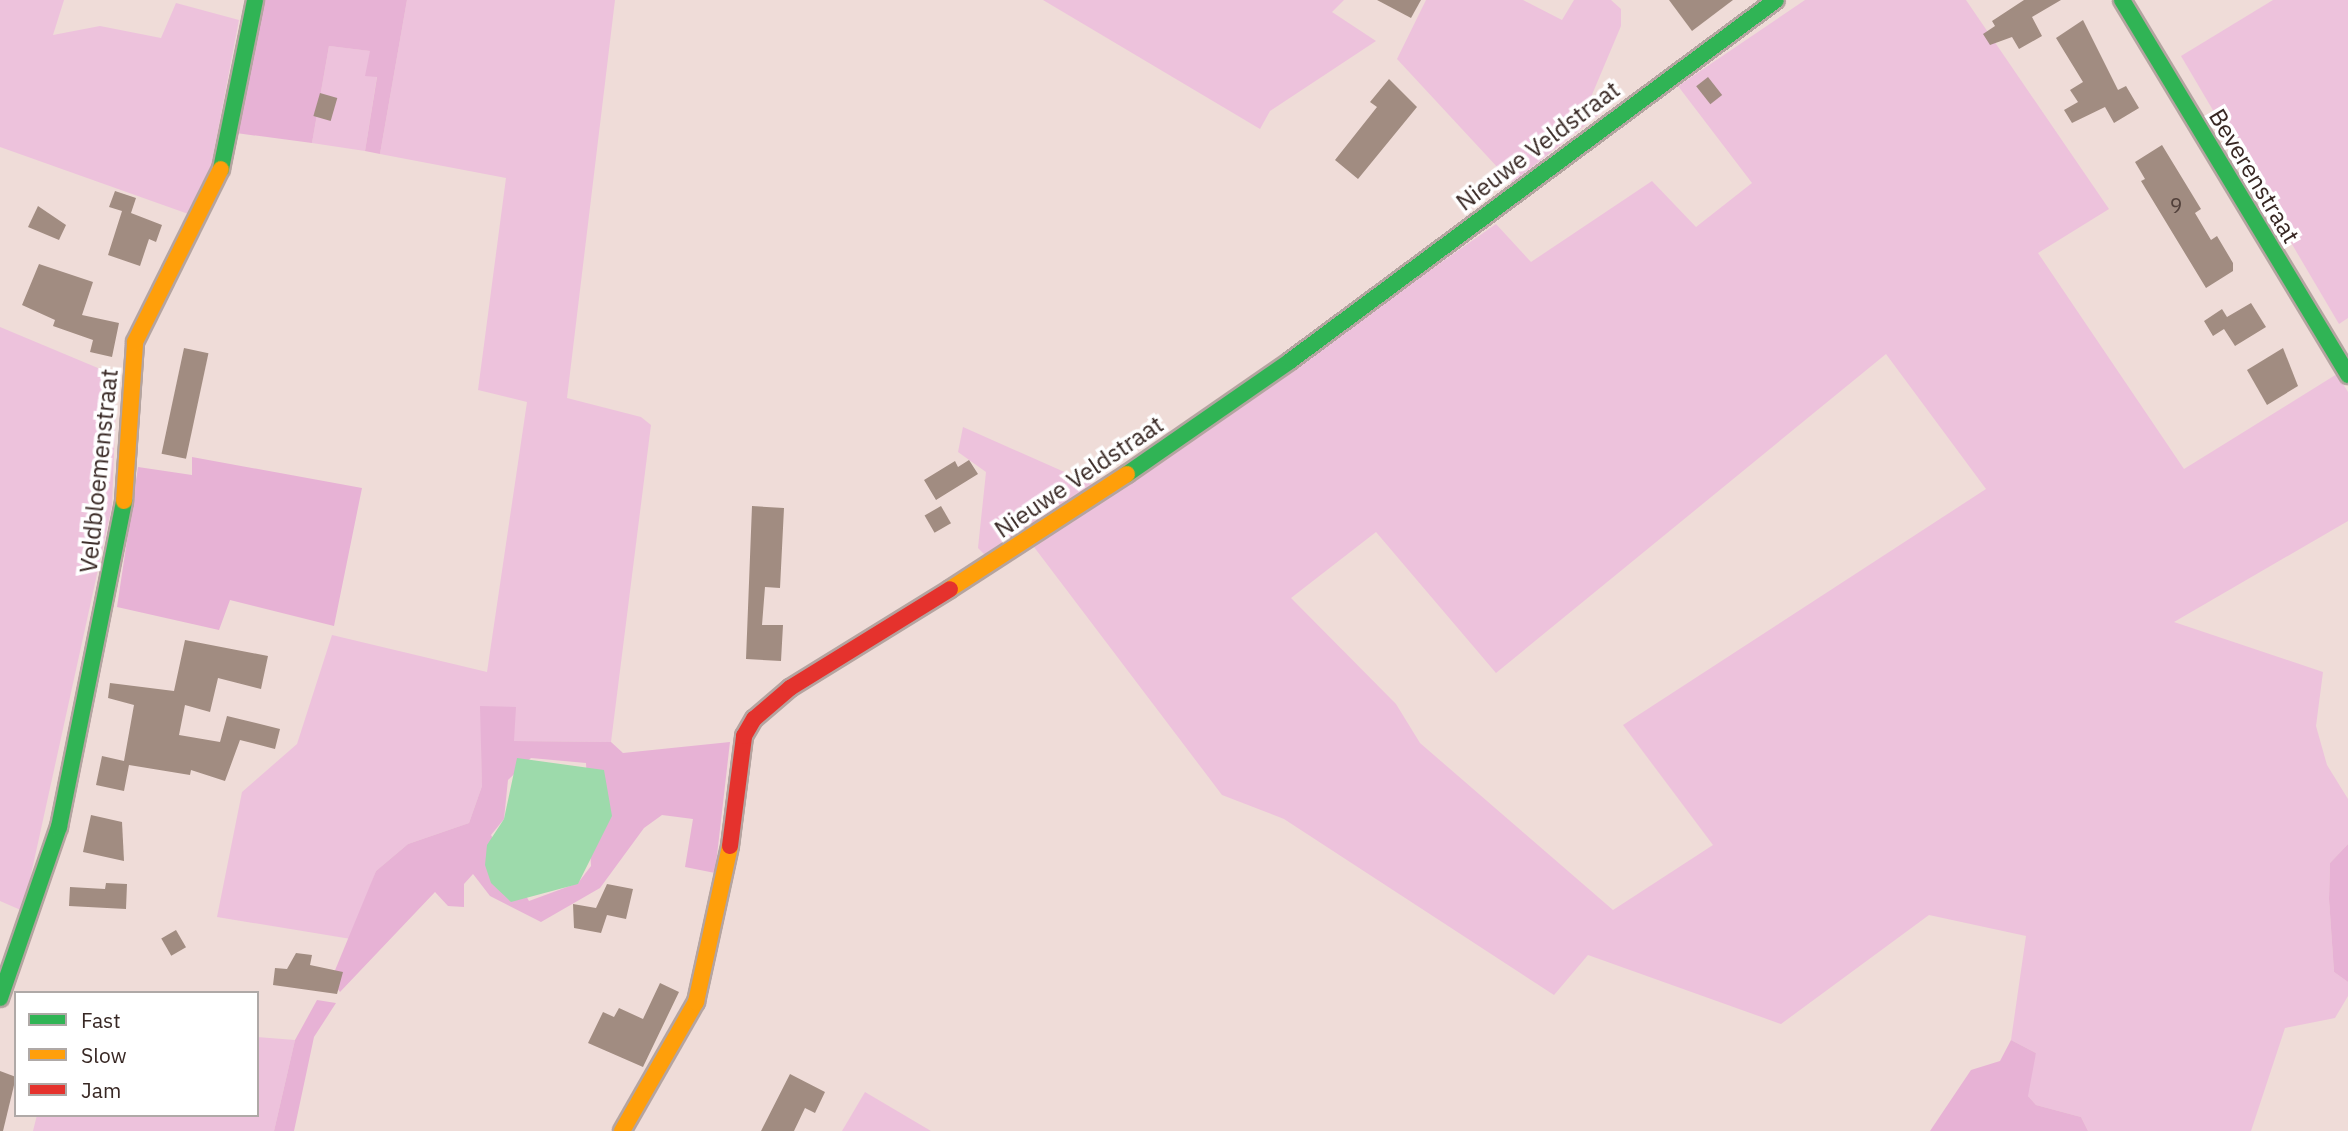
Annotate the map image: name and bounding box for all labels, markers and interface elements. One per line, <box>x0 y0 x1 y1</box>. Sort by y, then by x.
street label: Nieuwe Veldstraat <box>1451 75 1625 217</box>
street label: Beverenstraat <box>2203 104 2305 248</box>
house number: 9 <box>2170 192 2182 218</box>
street label: Veldbloemenstraat <box>74 368 124 574</box>
street label: Nieuwe Veldstraat <box>989 410 1169 544</box>
legend <box>14 991 259 1117</box>
text: Fast <box>81 1006 121 1034</box>
text: Slow <box>81 1041 127 1069</box>
text: Jam <box>81 1076 121 1104</box>

